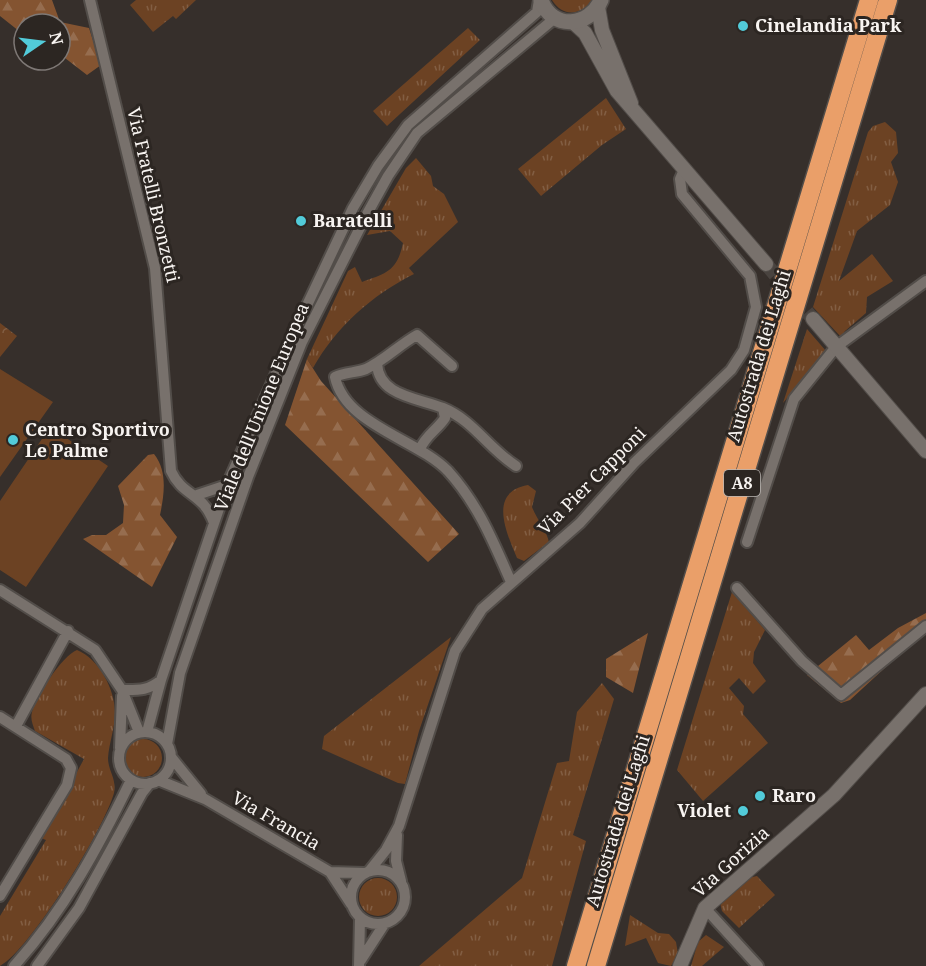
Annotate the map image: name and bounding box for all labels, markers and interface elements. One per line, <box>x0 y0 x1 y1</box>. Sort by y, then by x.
north arrow <box>12 12 72 72</box>
place label: Cinelandia Park <box>755 13 902 37</box>
marker: Cinelandia Park <box>736 19 750 33</box>
text: N <box>44 30 69 48</box>
street label: Via Fratelli Bronzetti <box>122 105 186 285</box>
place label: Baratelli <box>313 208 393 232</box>
marker: Baratelli <box>294 214 308 228</box>
street label: Autostrada dei Laghi <box>720 267 796 445</box>
street label: Viale dell'Unione Europea <box>208 299 314 514</box>
place label: Centro Sportivo Le Palme <box>25 417 170 462</box>
street label: Via Pier Capponi <box>532 421 651 539</box>
marker: Centro Sportivo Le Palme <box>6 433 20 447</box>
road number: A8 <box>724 470 760 496</box>
street label: Autostrada dei Laghi <box>579 732 655 910</box>
place label: Raro <box>772 783 816 807</box>
street label: Via Francia <box>228 785 325 855</box>
marker: Raro <box>753 789 767 803</box>
place label: Violet <box>677 798 731 822</box>
marker: Violet <box>736 804 750 818</box>
street label: Via Gorizia <box>687 820 774 902</box>

